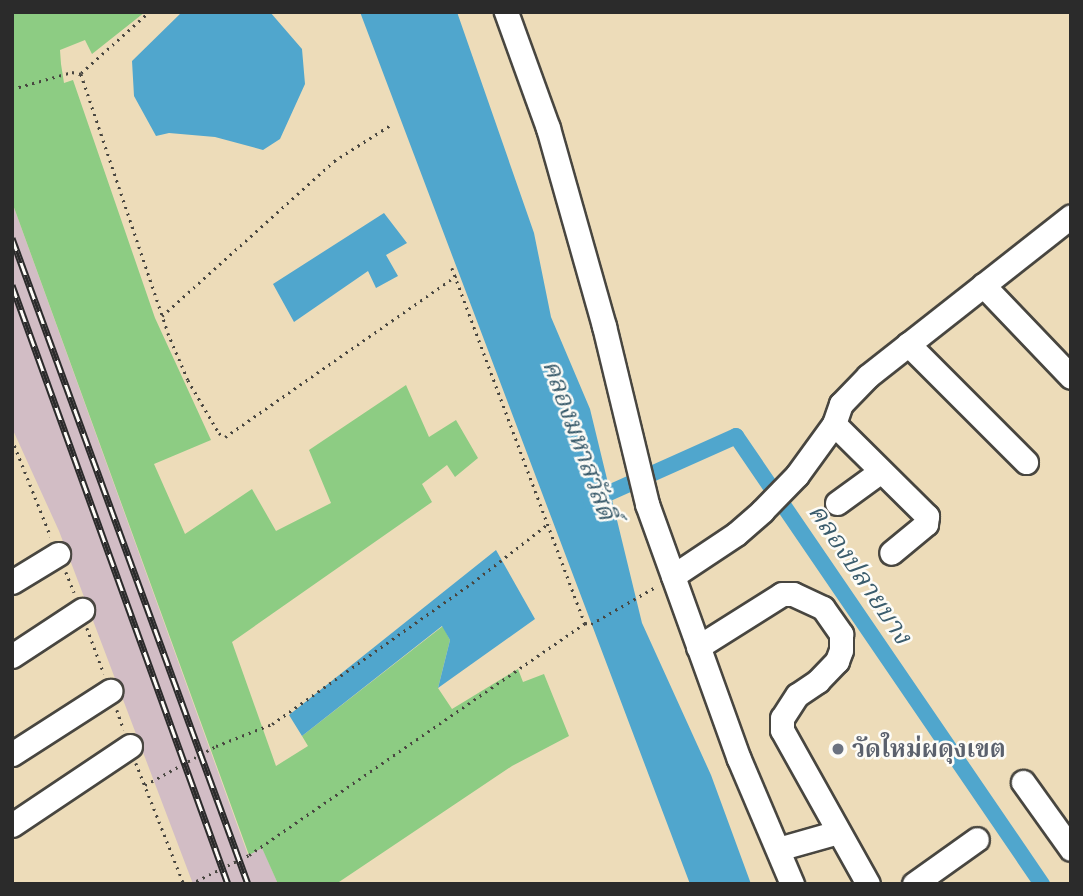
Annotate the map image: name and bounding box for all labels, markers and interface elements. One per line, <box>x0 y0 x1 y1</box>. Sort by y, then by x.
water label: คลองมหาสวัสดิ์ <box>536 356 622 524</box>
water label: คลองปลายบาง <box>802 498 918 650</box>
place label: วัดใหม่ผดุงเขต <box>852 735 1006 763</box>
marker: วัดใหม่ผดุงเขต <box>830 741 846 757</box>

